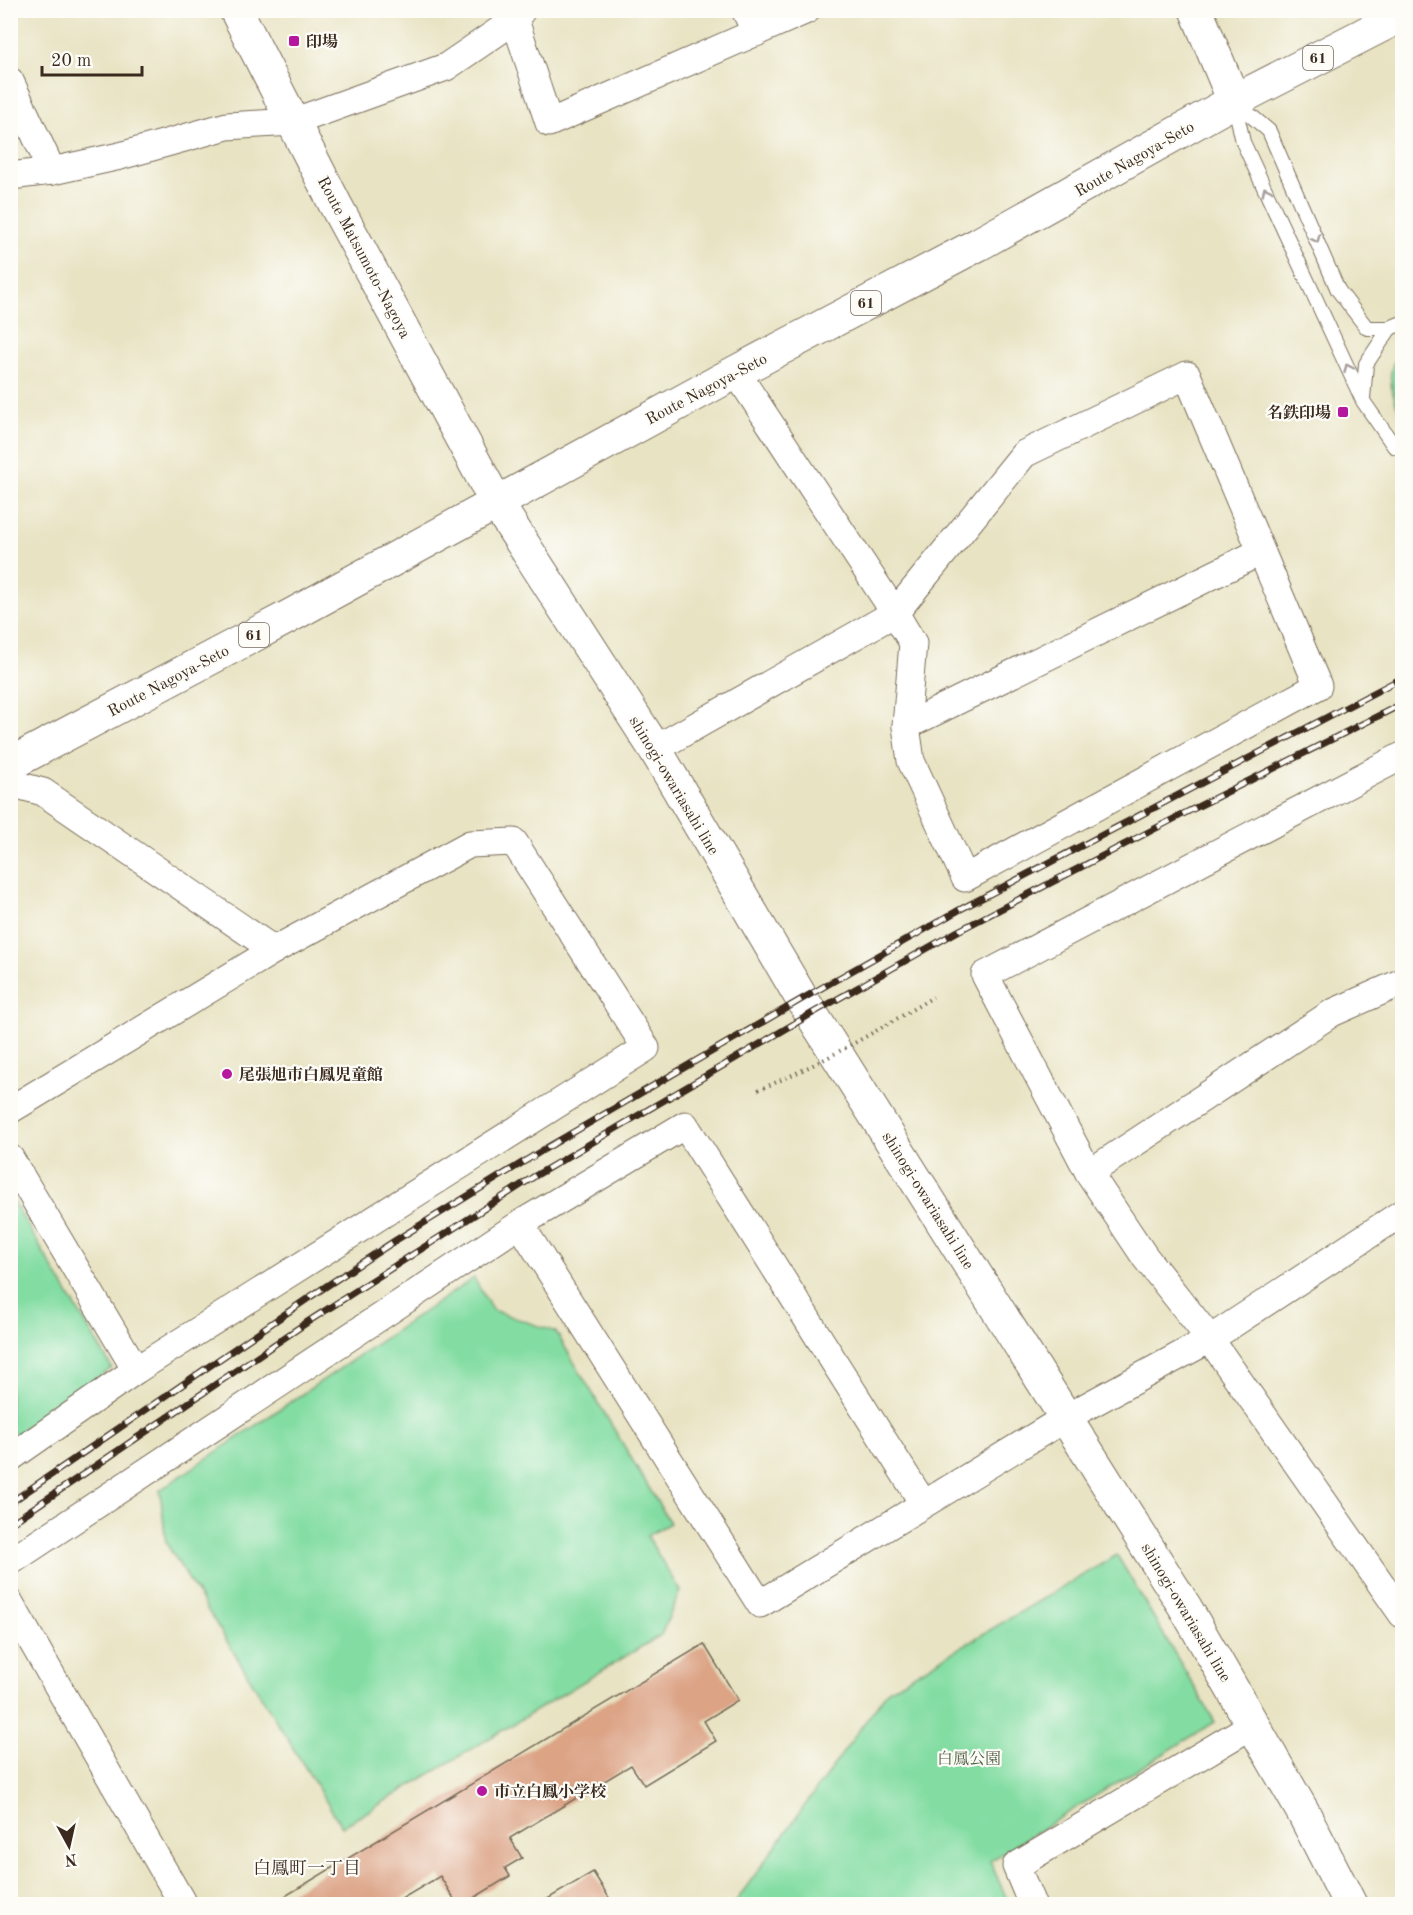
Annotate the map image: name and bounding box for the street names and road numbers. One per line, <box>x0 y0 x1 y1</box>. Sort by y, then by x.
road number: 61 <box>1303 46 1333 70</box>
street label: Route Nagoya-Seto <box>1073 119 1197 200</box>
street label: Route Matsumoto-Nagoya <box>314 174 413 341</box>
road number: 61 <box>851 291 881 315</box>
street label: Route Nagoya-Seto <box>644 351 770 428</box>
road number: 61 <box>239 623 269 647</box>
street label: Route Nagoya-Seto <box>106 643 232 720</box>
street label: shinogi-owariasahi line <box>626 714 721 858</box>
street label: shinogi-owariasahi line <box>878 1130 976 1273</box>
street label: shinogi-owariasahi line <box>1138 1541 1233 1685</box>

